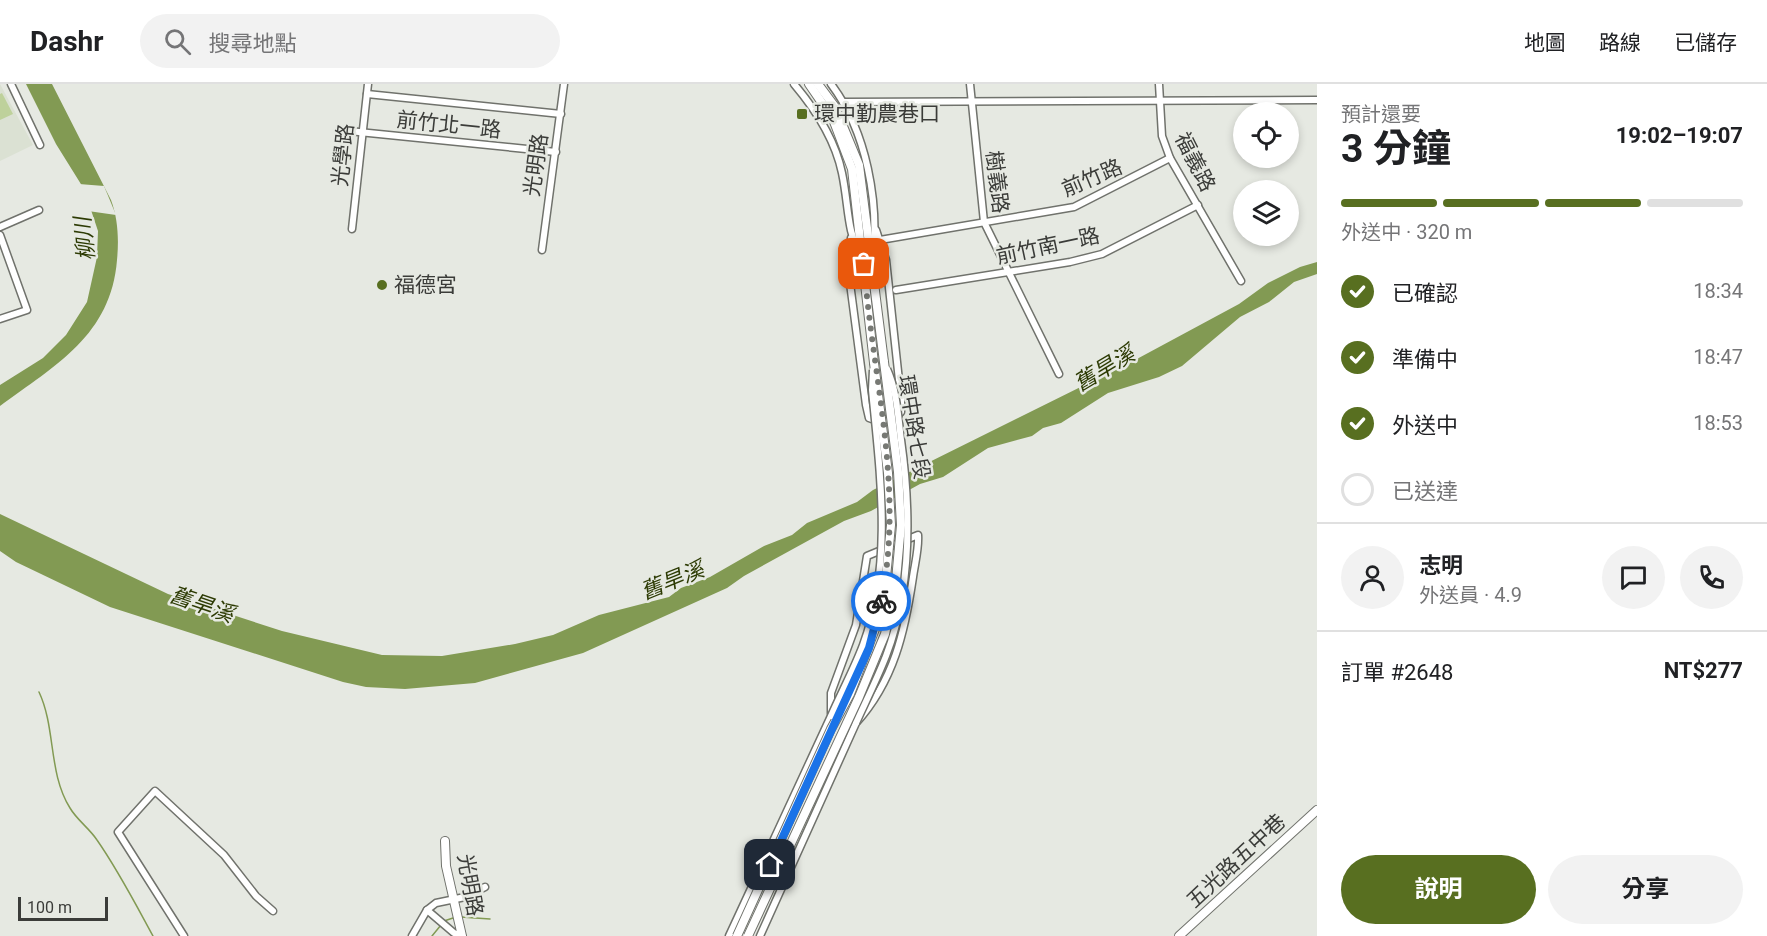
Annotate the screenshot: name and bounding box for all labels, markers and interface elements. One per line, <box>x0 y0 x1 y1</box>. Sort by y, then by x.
search box <box>140 14 560 68</box>
text: Dashr <box>30 25 104 58</box>
icon: search <box>161 25 194 58</box>
text: 搜尋地點 <box>209 31 297 56</box>
text: 地圖 <box>1524 31 1566 55</box>
text: 路線 <box>1599 31 1641 55</box>
text: 已儲存 <box>1674 31 1737 55</box>
place label: 環中勤農巷口 <box>814 102 940 126</box>
map controls <box>1233 102 1299 246</box>
button: locate <box>1233 102 1299 168</box>
text: 預計還要 <box>1341 102 1421 126</box>
marker: 環中勤農巷口 <box>795 107 809 121</box>
street label: 前竹北一路 <box>396 108 502 142</box>
street label: 光學路 <box>328 122 358 188</box>
text: 19:02–19:07 <box>1616 123 1743 148</box>
text: 3 分鐘 <box>1341 126 1451 172</box>
street label: 福義路 <box>1170 128 1220 196</box>
street label: 光明路 <box>520 132 552 198</box>
street label: 樹義路 <box>981 149 1013 215</box>
street label: 前竹路 <box>1058 155 1126 201</box>
button: layers <box>1233 180 1299 246</box>
water label: 柳川 <box>70 214 99 262</box>
text: 外送中 · 320 m <box>1341 220 1472 244</box>
street label: 前竹南一路 <box>994 223 1102 269</box>
pin <box>838 238 889 289</box>
icon: bag <box>847 247 880 280</box>
place label: 福德宮 <box>394 273 457 297</box>
icon: check <box>1341 275 1374 308</box>
marker: 福德宮 <box>375 278 389 292</box>
text: 18:34 <box>1693 279 1743 303</box>
text: 已確認 <box>1392 281 1458 306</box>
water label: 舊旱溪 <box>1070 339 1142 396</box>
icon: check <box>1341 341 1374 374</box>
text: 18:47 <box>1693 345 1743 369</box>
text: 準備中 <box>1392 347 1458 372</box>
street label: 環中路七段 <box>894 373 934 481</box>
icon: check <box>1341 407 1374 440</box>
text: 18:53 <box>1693 411 1743 435</box>
text: 外送中 <box>1392 413 1458 438</box>
text: 已送達 <box>1392 479 1458 504</box>
button: person <box>1341 546 1404 609</box>
button: chat <box>1602 546 1665 609</box>
button: phone <box>1680 546 1743 609</box>
text: 志明 <box>1419 553 1463 578</box>
water label: 舊旱溪 <box>637 555 710 604</box>
courier <box>851 571 911 631</box>
water label: 舊旱溪 <box>167 582 240 628</box>
text: 外送員 · 4.9 <box>1419 583 1522 607</box>
icon: bike <box>865 585 898 618</box>
text: NT$277 <box>1664 658 1743 683</box>
text: 訂單 #2648 <box>1341 660 1453 685</box>
street label: 五光路五中巷 <box>1182 809 1290 913</box>
pin <box>744 839 795 890</box>
icon: home <box>753 848 786 881</box>
street label: 光明路 <box>453 852 487 918</box>
button: 說明 <box>1341 855 1536 924</box>
button: 分享 <box>1548 855 1743 924</box>
scale bar <box>18 894 108 922</box>
text: 100 m <box>27 898 72 917</box>

